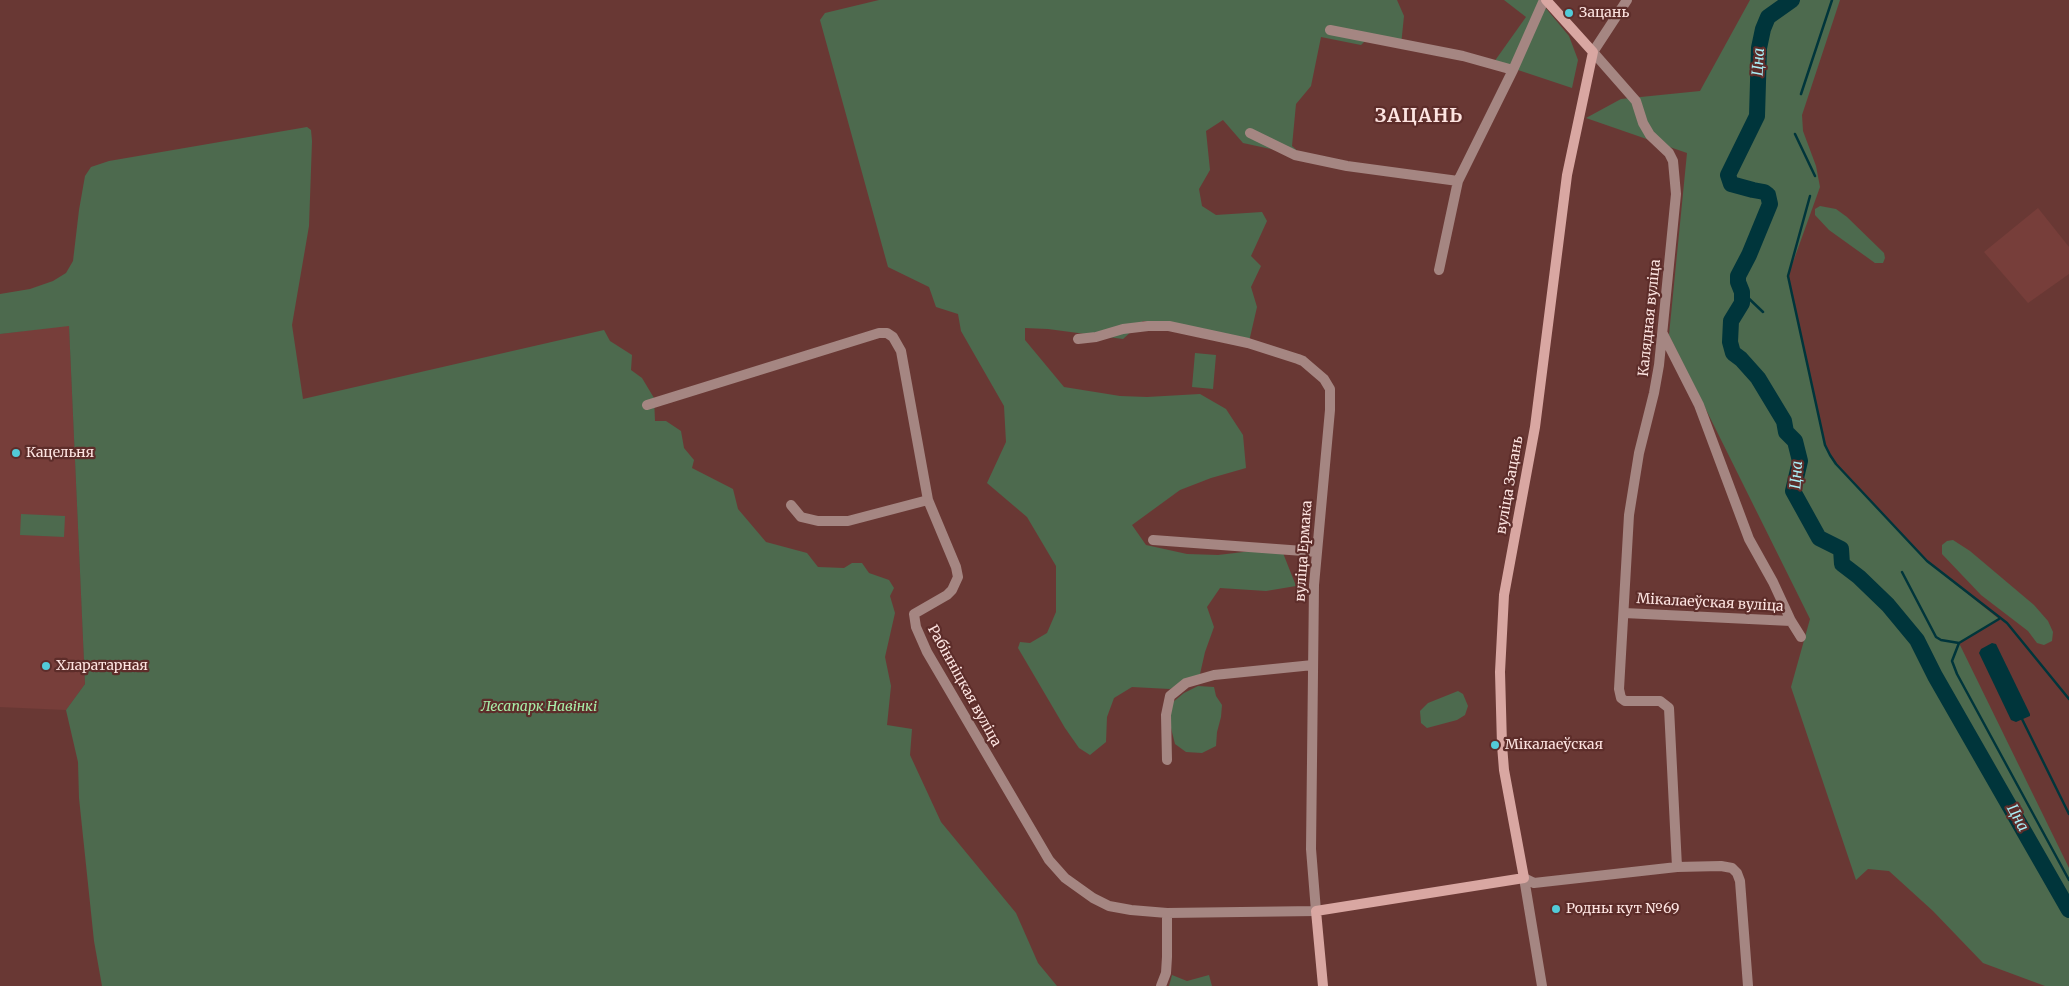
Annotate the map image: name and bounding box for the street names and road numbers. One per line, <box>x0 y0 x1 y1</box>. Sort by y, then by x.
street label: Калядная вуліца <box>1635 259 1665 377</box>
street label: вуліца Зацань <box>1493 435 1527 535</box>
street label: вуліца Ермака <box>1292 500 1316 602</box>
street label: Мікалаеўская вуліца <box>1636 591 1784 615</box>
street label: Рабінніцкая вуліца <box>924 622 1004 750</box>

